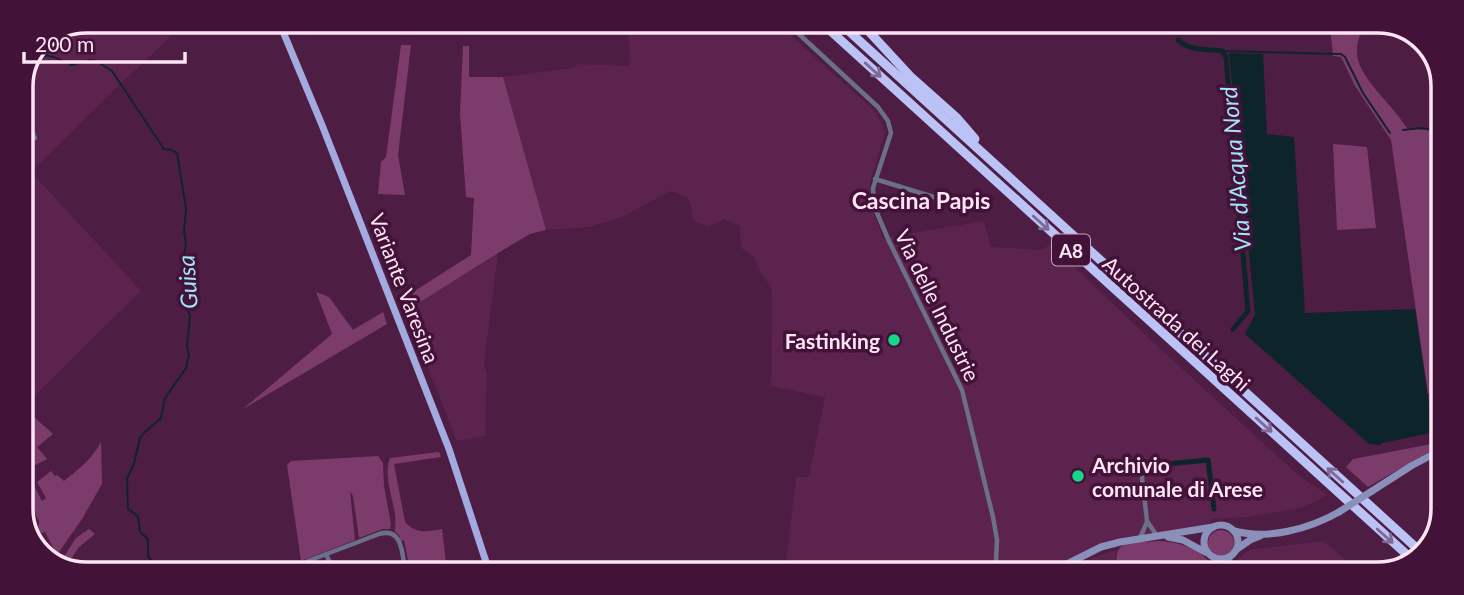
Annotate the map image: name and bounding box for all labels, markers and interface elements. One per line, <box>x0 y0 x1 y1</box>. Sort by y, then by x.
scale bar <box>24 21 186 65</box>
text: 200 m <box>35 31 94 56</box>
one-way arrow <box>864 61 881 78</box>
water label: Via d'Acqua Nord <box>1214 85 1256 253</box>
district label: Cascina Papis <box>852 186 990 214</box>
street label: Variante Varesina <box>365 209 445 367</box>
one-way arrow <box>1032 215 1050 231</box>
street label: Via delle Industrie <box>890 225 986 385</box>
road number: A8 <box>1052 234 1090 266</box>
street label: Autostrada dei Laghi <box>1098 250 1256 396</box>
water label: Guisa <box>171 254 203 310</box>
place label: Fastinking <box>785 328 880 353</box>
marker: Fastinking <box>886 332 902 348</box>
one-way arrow <box>1255 417 1272 434</box>
place label: Archivio comunale di Arese <box>1091 452 1263 501</box>
one-way arrow <box>1327 466 1344 483</box>
marker: Archivio comunale di Arese <box>1070 468 1086 484</box>
one-way arrow <box>1376 528 1394 544</box>

